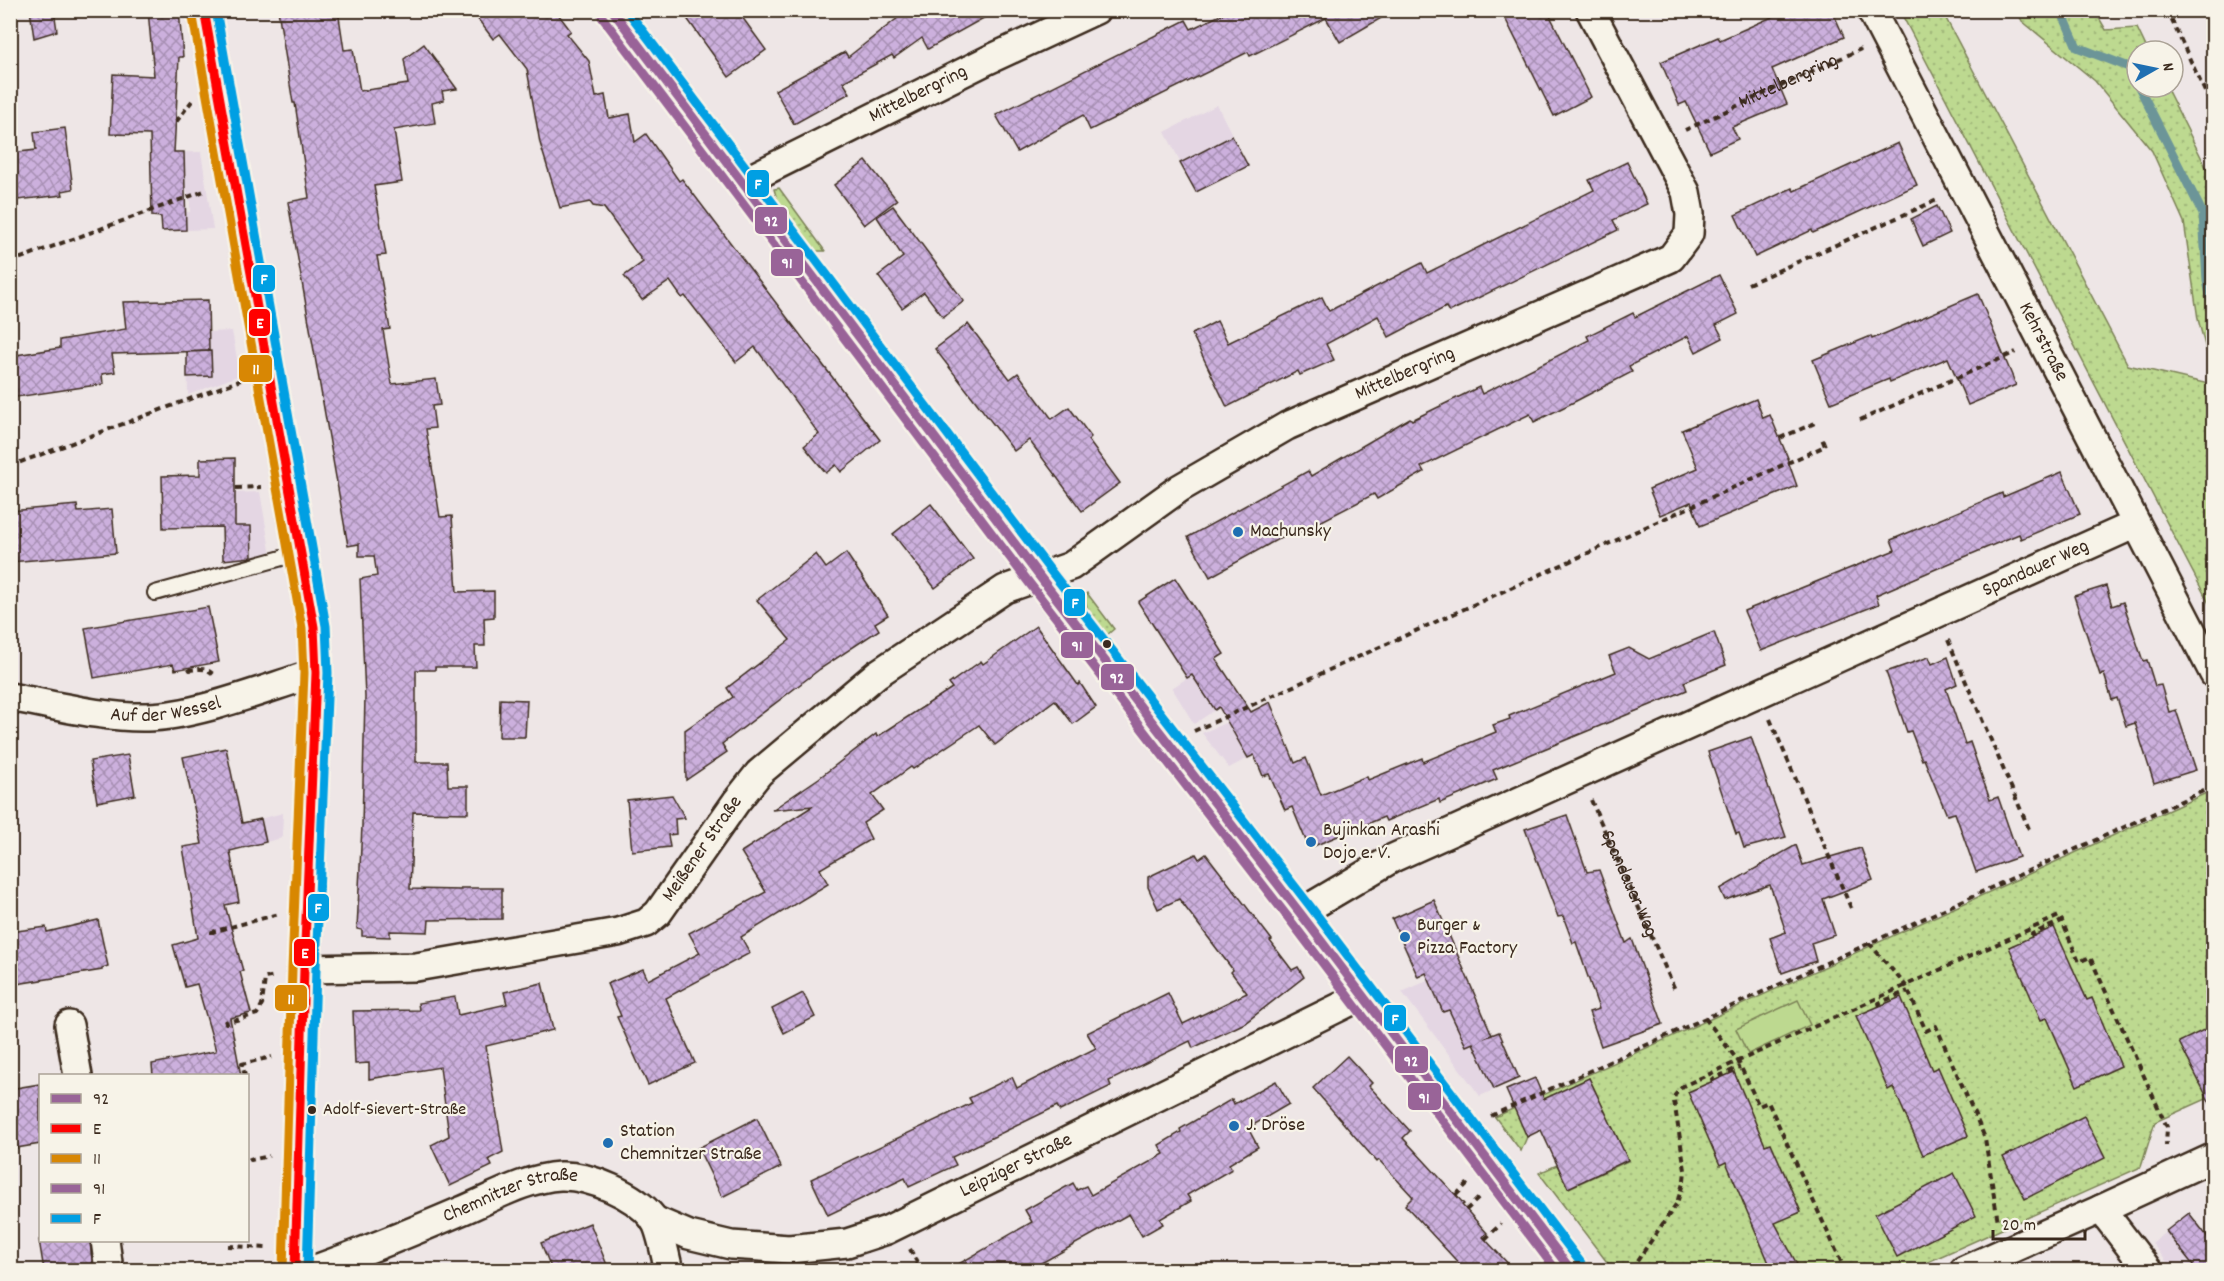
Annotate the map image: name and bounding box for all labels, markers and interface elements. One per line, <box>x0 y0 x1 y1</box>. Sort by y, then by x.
north arrow <box>2125 39 2185 99</box>
street label: Mittelbergring <box>1734 47 1843 117</box>
street label: Mittelbergring <box>865 58 972 131</box>
text: N <box>2155 61 2179 73</box>
line badge: F <box>746 169 770 198</box>
text: F <box>754 174 762 197</box>
line badge: 92 <box>754 206 788 235</box>
text: 92 <box>764 211 778 234</box>
line badge: 91 <box>770 248 804 277</box>
text: 91 <box>782 253 792 276</box>
line badge: F <box>252 264 276 293</box>
text: F <box>260 269 268 292</box>
street label: Kehrstraße <box>2011 298 2075 387</box>
line badge: E <box>248 308 271 337</box>
text: E <box>256 313 264 336</box>
street label: Mittelbergring <box>1351 340 1460 408</box>
line badge: 11 <box>238 354 273 383</box>
text: 11 <box>252 359 260 382</box>
place label: Machunsky <box>1250 518 1332 546</box>
marker: Machunsky <box>1231 525 1245 539</box>
street label: Spandauer Weg <box>1978 533 2094 605</box>
line badge: F <box>1063 588 1086 617</box>
text: F <box>1071 593 1079 616</box>
line badge: 91 <box>1060 631 1094 659</box>
text: 91 <box>1072 636 1082 659</box>
unlabelled marker <box>1101 638 1113 650</box>
line badge: 92 <box>1100 663 1135 691</box>
text: 92 <box>1110 668 1124 691</box>
street label: Auf der Wessel <box>109 690 225 731</box>
street label: Meißener Straße <box>656 790 750 908</box>
place label: Bujinkan Arashi Dojo e. V. <box>1323 817 1440 868</box>
street label: Spandauer Weg <box>1592 826 1664 942</box>
marker: Bujinkan Arashi Dojo e. V. <box>1304 835 1318 849</box>
line badge: F <box>307 893 330 922</box>
text: F <box>314 898 322 921</box>
place label: Burger & Pizza Factory <box>1417 912 1518 963</box>
marker: Burger & Pizza Factory <box>1398 930 1412 944</box>
line badge: E <box>293 938 316 967</box>
text: E <box>301 943 309 966</box>
line badge: 11 <box>274 984 308 1012</box>
text: 11 <box>287 989 295 1012</box>
line badge: F <box>1383 1004 1407 1032</box>
text: F <box>1391 1009 1399 1032</box>
line badge: 92 <box>1394 1045 1429 1074</box>
text: 92 <box>1404 1051 1418 1074</box>
legend <box>39 1074 249 1242</box>
line badge: 91 <box>1407 1082 1442 1111</box>
text: 92 <box>93 1088 109 1113</box>
text: 91 <box>1419 1088 1429 1111</box>
place label: Adolf-Sievert-Straße <box>323 1098 466 1123</box>
marker: Adolf-Sievert-Straße <box>306 1104 318 1116</box>
place label: J. Dröse <box>1246 1112 1305 1140</box>
text: E <box>93 1118 101 1143</box>
place label: Station Chemnitzer Straße <box>620 1118 762 1169</box>
marker: J. Dröse <box>1227 1119 1241 1133</box>
street label: Leipziger Straße <box>955 1127 1078 1206</box>
marker: Station Chemnitzer Straße <box>601 1136 615 1150</box>
text: 11 <box>93 1148 101 1173</box>
street label: Chemnitzer Straße <box>439 1162 580 1231</box>
text: 91 <box>93 1178 105 1203</box>
scale bar <box>1993 1203 2084 1241</box>
text: F <box>93 1208 101 1233</box>
text: 20 m <box>2002 1214 2036 1239</box>

